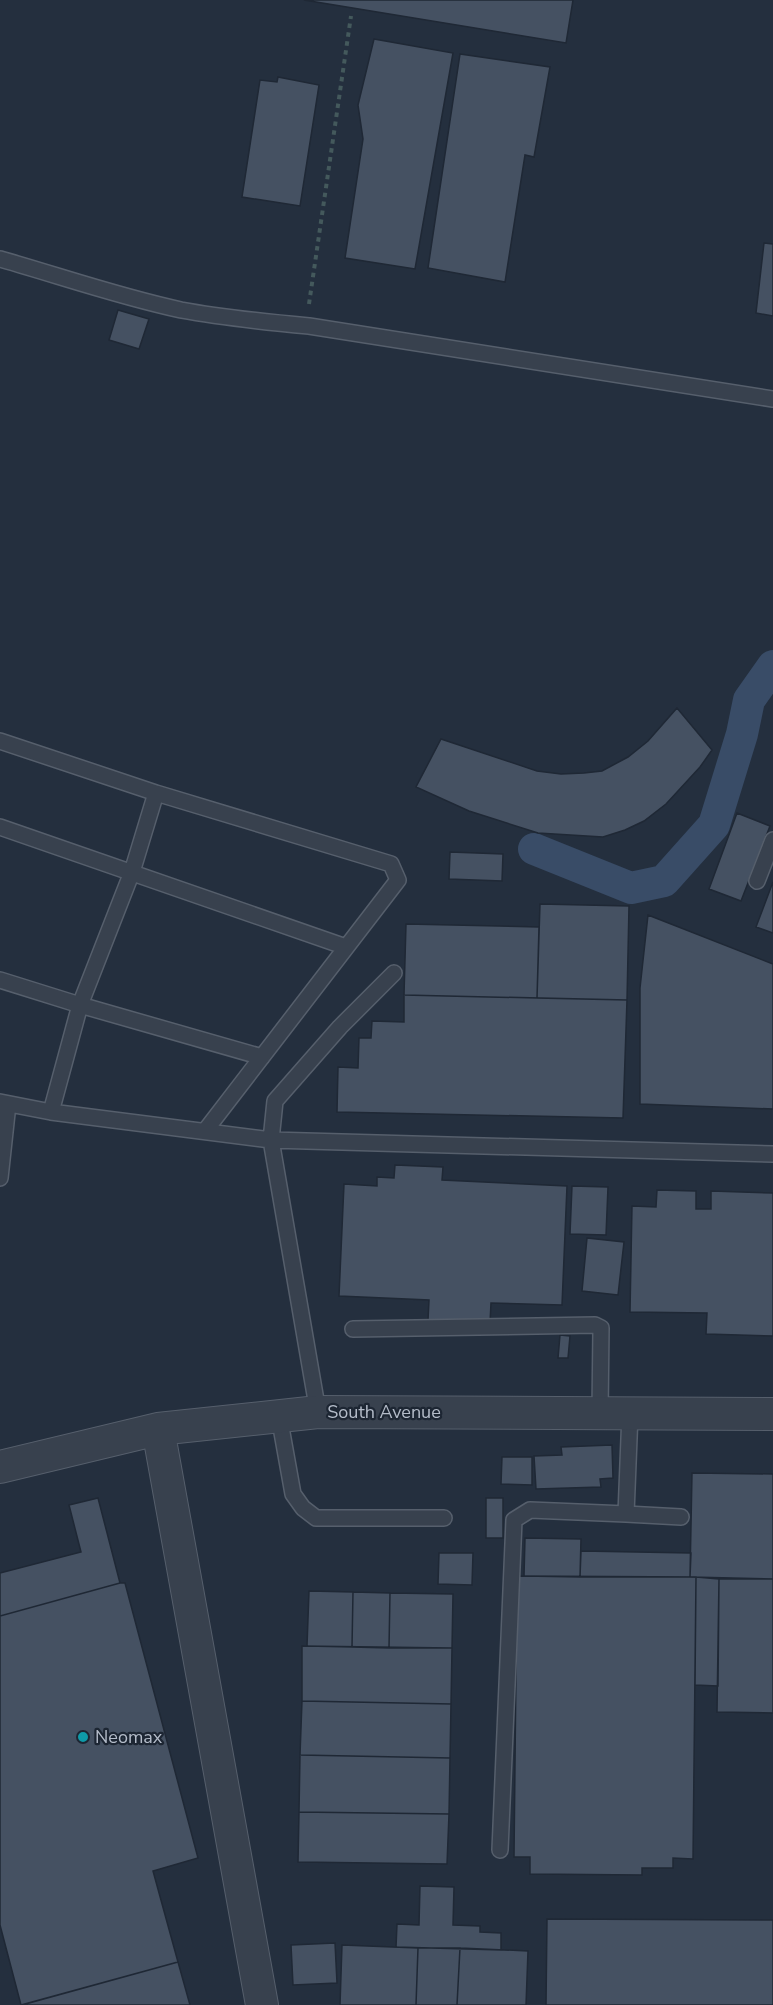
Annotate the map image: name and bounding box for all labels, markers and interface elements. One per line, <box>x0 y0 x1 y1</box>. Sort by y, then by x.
street label: South Avenue <box>327 1400 441 1424</box>
place label: Neomax <box>95 1725 163 1749</box>
marker: Neomax <box>76 1730 90 1744</box>

